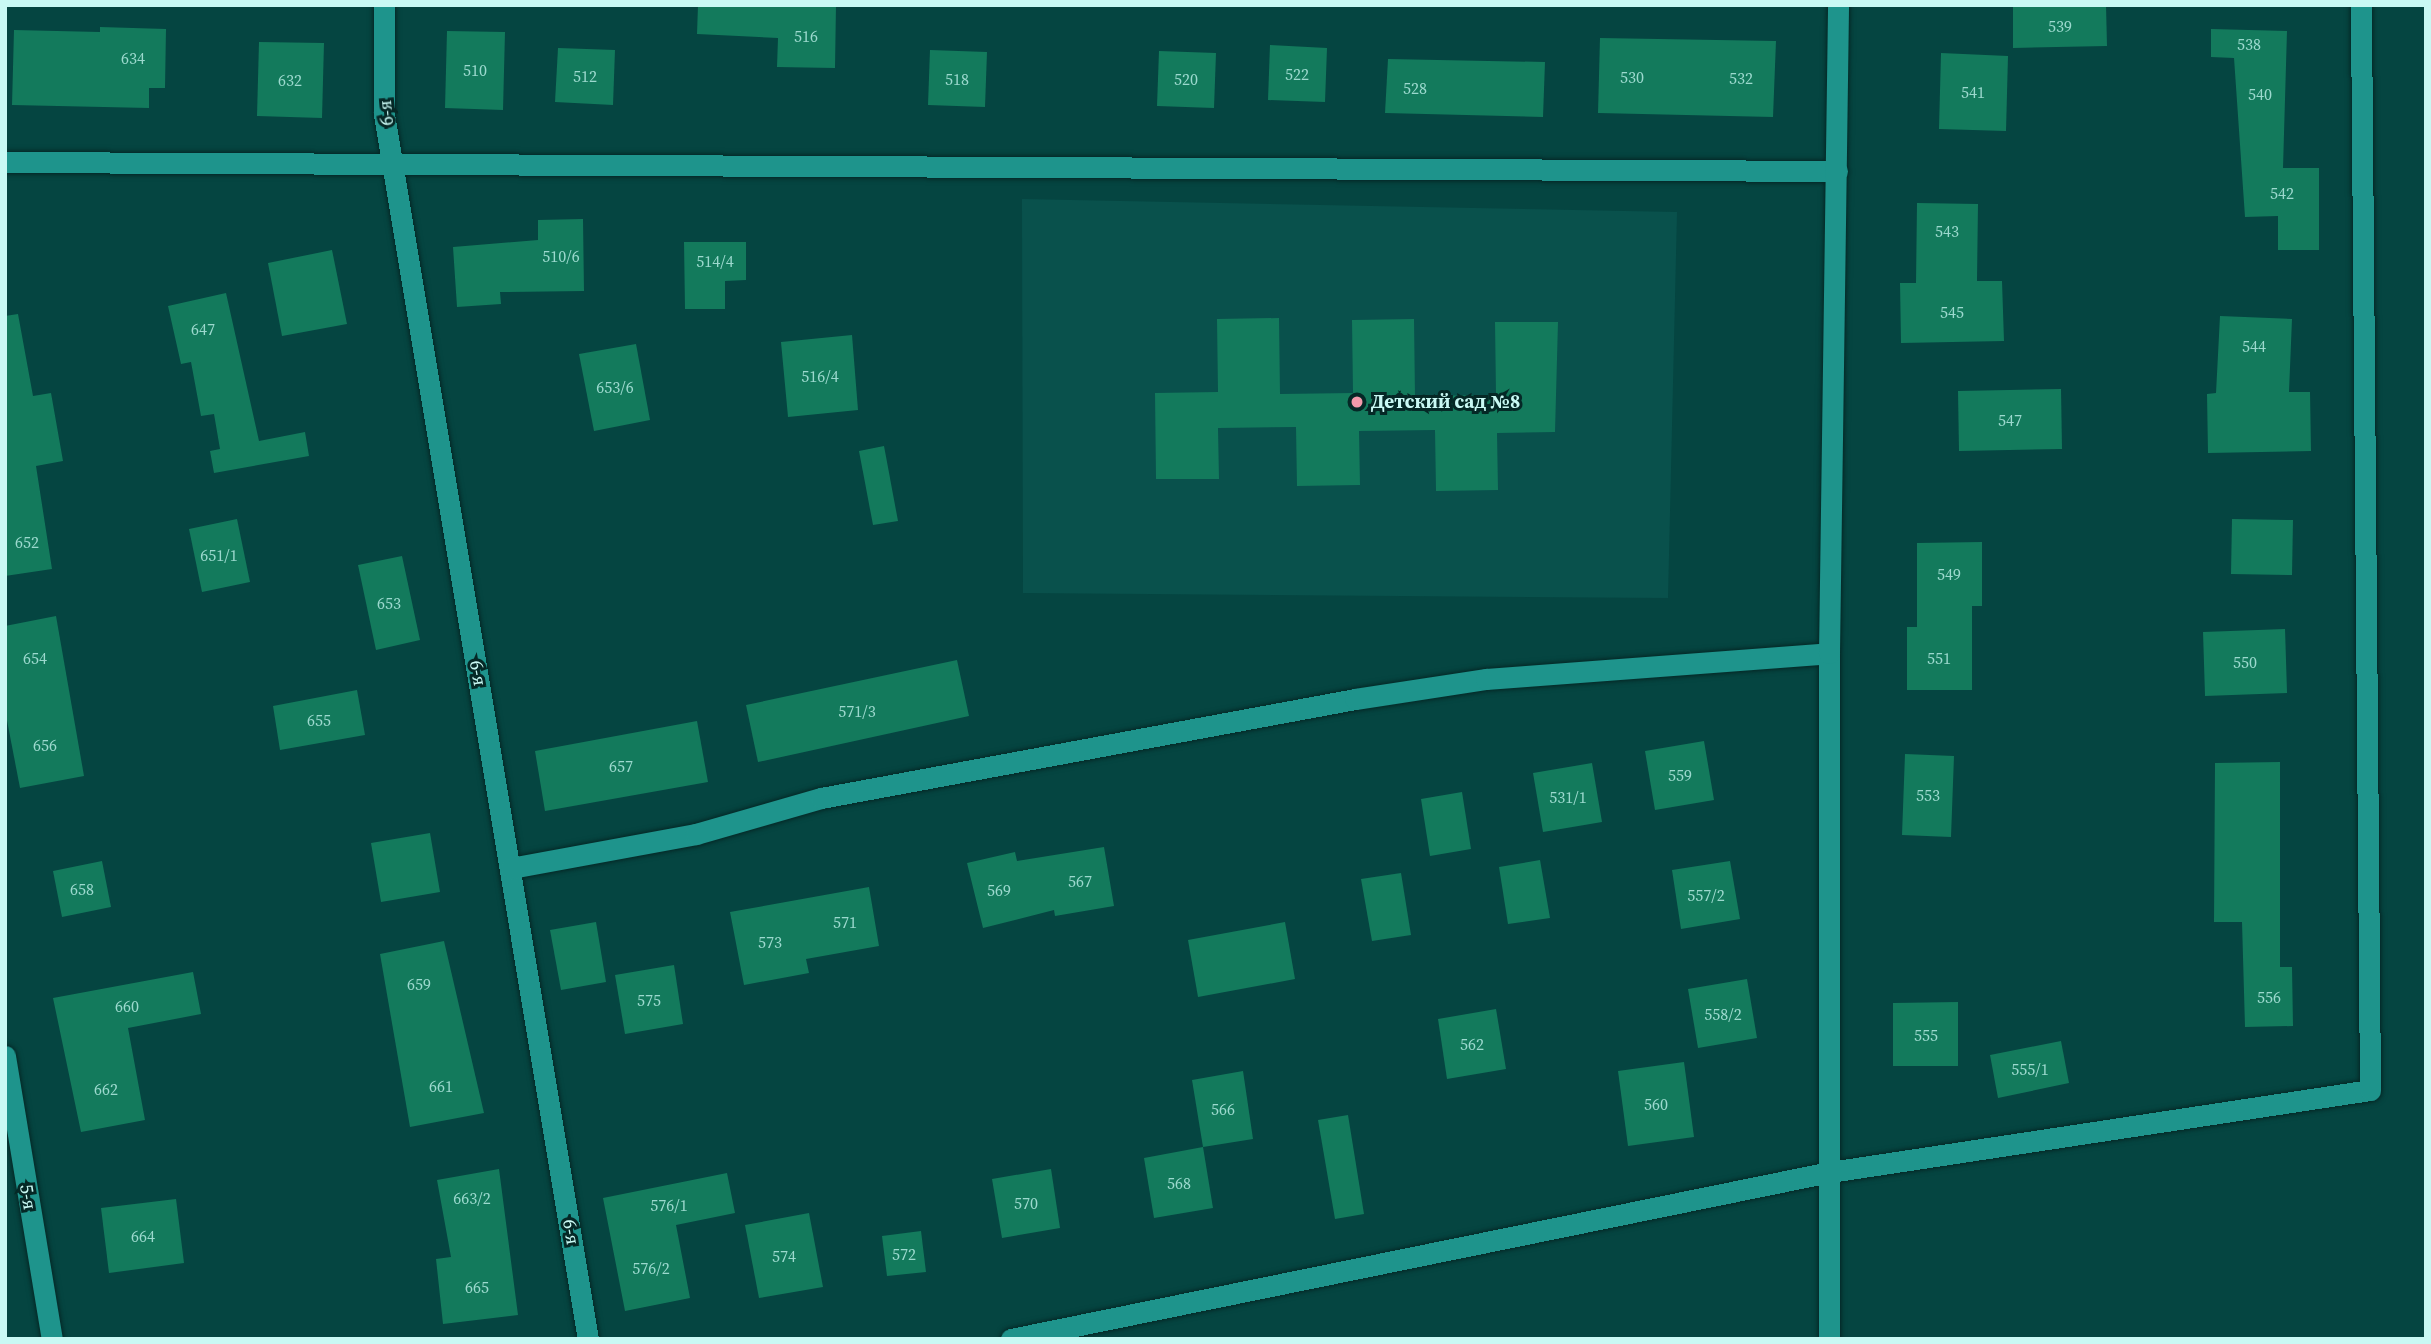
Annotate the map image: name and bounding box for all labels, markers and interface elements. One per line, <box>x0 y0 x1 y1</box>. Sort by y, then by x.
house number: 539 <box>2048 16 2072 36</box>
house number: 516 <box>794 26 818 46</box>
house number: 538 <box>2237 34 2261 54</box>
house number: 634 <box>121 48 145 68</box>
house number: 510 <box>463 60 487 80</box>
house number: 522 <box>1285 64 1309 84</box>
house number: 512 <box>573 66 597 86</box>
house number: 530 <box>1620 67 1644 87</box>
house number: 532 <box>1729 68 1753 88</box>
house number: 518 <box>945 69 969 89</box>
house number: 520 <box>1174 69 1198 89</box>
house number: 632 <box>278 70 302 90</box>
house number: 528 <box>1403 78 1427 98</box>
house number: 541 <box>1961 82 1985 102</box>
house number: 540 <box>2248 84 2272 104</box>
street label: 6-я <box>374 99 398 127</box>
house number: 542 <box>2270 183 2294 203</box>
house number: 543 <box>1935 221 1959 241</box>
house number: 510/6 <box>542 246 580 266</box>
house number: 514/4 <box>696 251 734 271</box>
house number: 545 <box>1940 302 1964 322</box>
house number: 647 <box>191 319 215 339</box>
house number: 544 <box>2242 336 2266 356</box>
house number: 516/4 <box>801 366 839 386</box>
house number: 653/6 <box>596 377 634 397</box>
place label: Детский сад №8 <box>1371 391 1520 413</box>
marker: Детский сад №8 <box>1349 394 1365 410</box>
house number: 547 <box>1998 410 2022 430</box>
house number: 652 <box>15 532 39 552</box>
house number: 651/1 <box>200 545 238 565</box>
house number: 549 <box>1937 564 1961 584</box>
house number: 653 <box>377 593 401 613</box>
house number: 654 <box>23 648 47 668</box>
house number: 551 <box>1927 648 1951 668</box>
house number: 550 <box>2233 652 2257 672</box>
street label: 6-я <box>465 658 491 688</box>
house number: 571/3 <box>838 701 876 721</box>
house number: 655 <box>307 710 331 730</box>
house number: 656 <box>33 735 57 755</box>
house number: 657 <box>609 756 633 776</box>
house number: 559 <box>1668 765 1692 785</box>
house number: 553 <box>1916 785 1940 805</box>
house number: 531/1 <box>1549 787 1587 807</box>
house number: 567 <box>1068 871 1092 891</box>
house number: 658 <box>70 879 94 899</box>
house number: 569 <box>987 880 1011 900</box>
house number: 557/2 <box>1687 885 1725 905</box>
house number: 571 <box>833 912 857 932</box>
house number: 573 <box>758 932 782 952</box>
house number: 659 <box>407 974 431 994</box>
house number: 556 <box>2257 987 2281 1007</box>
house number: 575 <box>637 990 661 1010</box>
house number: 660 <box>115 996 139 1016</box>
house number: 558/2 <box>1704 1004 1742 1024</box>
house number: 555 <box>1914 1025 1938 1045</box>
house number: 562 <box>1460 1034 1484 1054</box>
house number: 555/1 <box>2011 1059 2049 1079</box>
house number: 661 <box>429 1076 453 1096</box>
house number: 662 <box>94 1079 118 1099</box>
house number: 560 <box>1644 1094 1668 1114</box>
house number: 566 <box>1211 1099 1235 1119</box>
house number: 568 <box>1167 1173 1191 1193</box>
street label: 5-я <box>15 1183 41 1211</box>
house number: 663/2 <box>453 1188 491 1208</box>
house number: 570 <box>1014 1193 1038 1213</box>
house number: 576/1 <box>650 1195 688 1215</box>
street label: 6-я <box>558 1218 584 1246</box>
house number: 664 <box>131 1226 155 1246</box>
house number: 572 <box>892 1244 916 1264</box>
house number: 574 <box>772 1246 796 1266</box>
house number: 576/2 <box>632 1258 670 1278</box>
house number: 665 <box>465 1277 489 1297</box>

